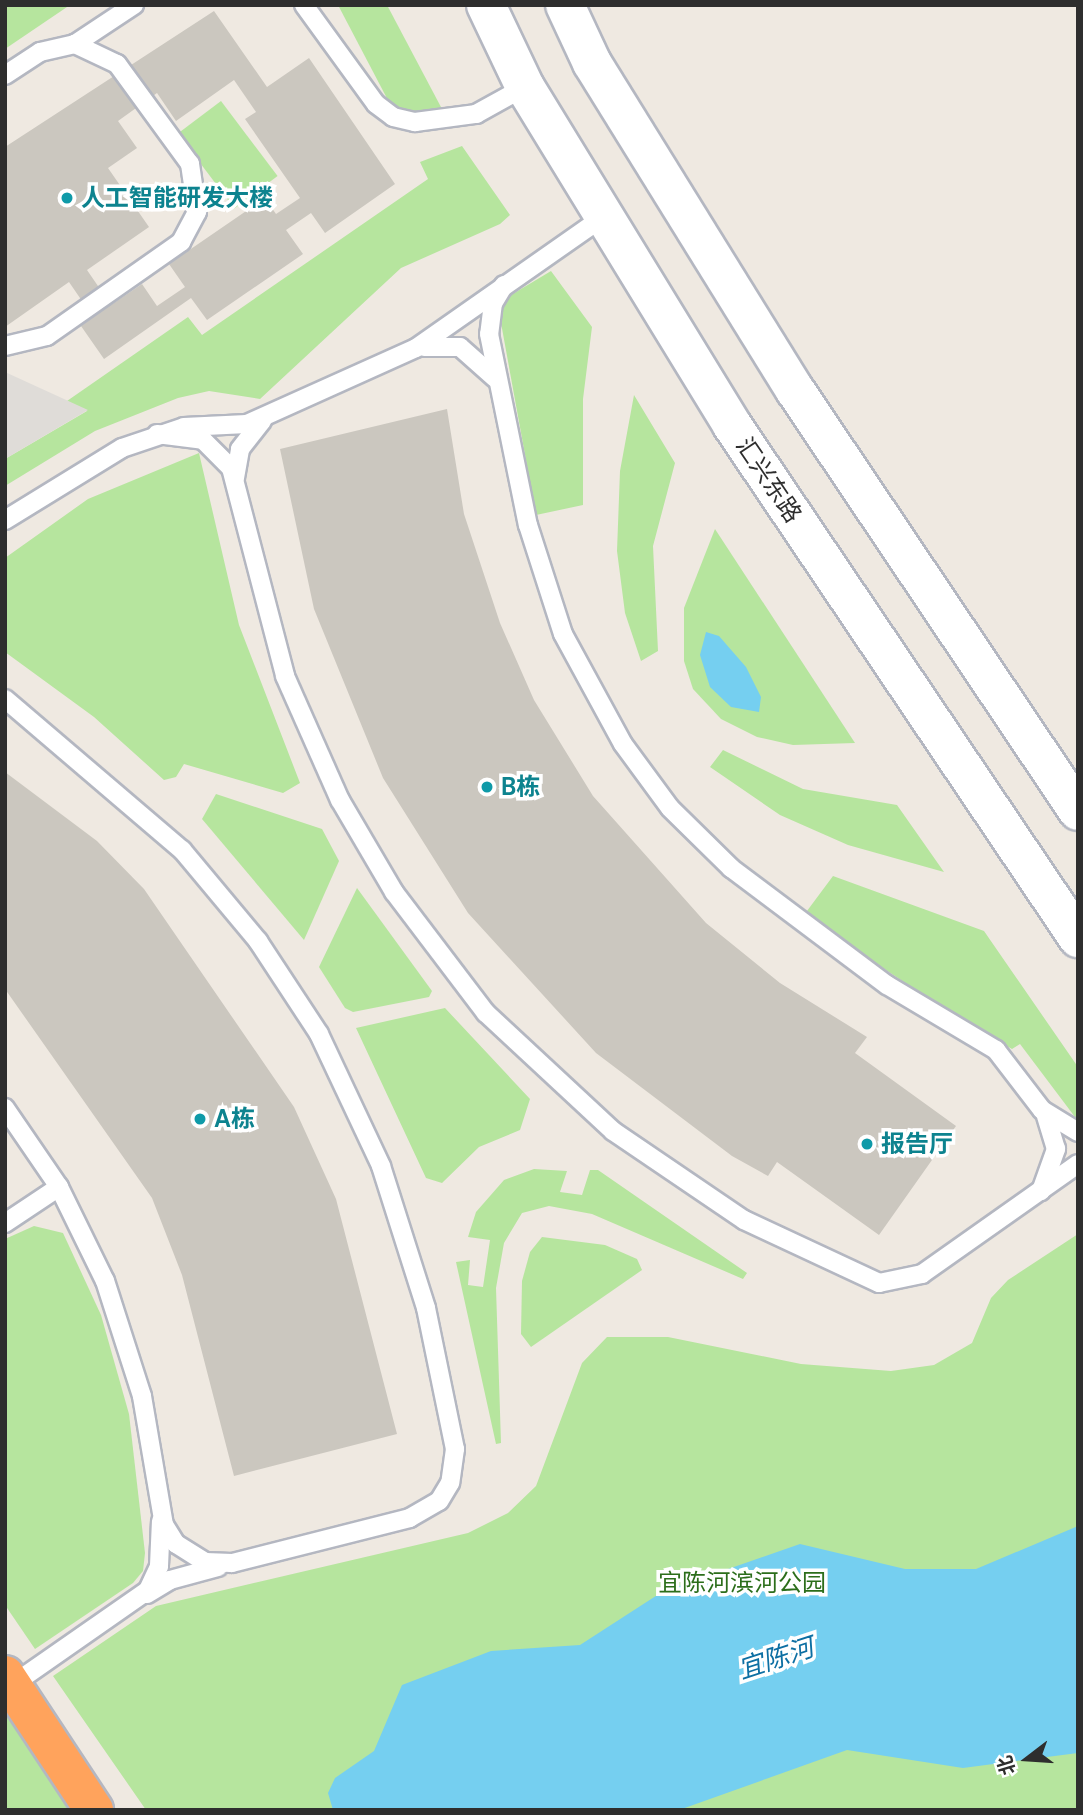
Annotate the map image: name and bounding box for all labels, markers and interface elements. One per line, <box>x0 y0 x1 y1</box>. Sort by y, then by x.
place label: 人工智能研发大楼 <box>81 184 273 212</box>
marker: 人工智能研发大楼 <box>59 190 75 206</box>
street label: 汇兴东路 <box>730 432 808 528</box>
place label: B栋 <box>501 773 540 801</box>
marker: B栋 <box>479 779 495 795</box>
place label: A栋 <box>214 1105 255 1133</box>
marker: A栋 <box>192 1111 208 1127</box>
place label: 报告厅 <box>881 1130 953 1158</box>
marker: 报告厅 <box>859 1136 875 1152</box>
park label: 宜陈河滨河公园 <box>658 1569 826 1597</box>
water label: 宜陈河 <box>734 1632 818 1686</box>
north arrow <box>992 1724 1062 1794</box>
text: 北 <box>992 1753 1021 1778</box>

